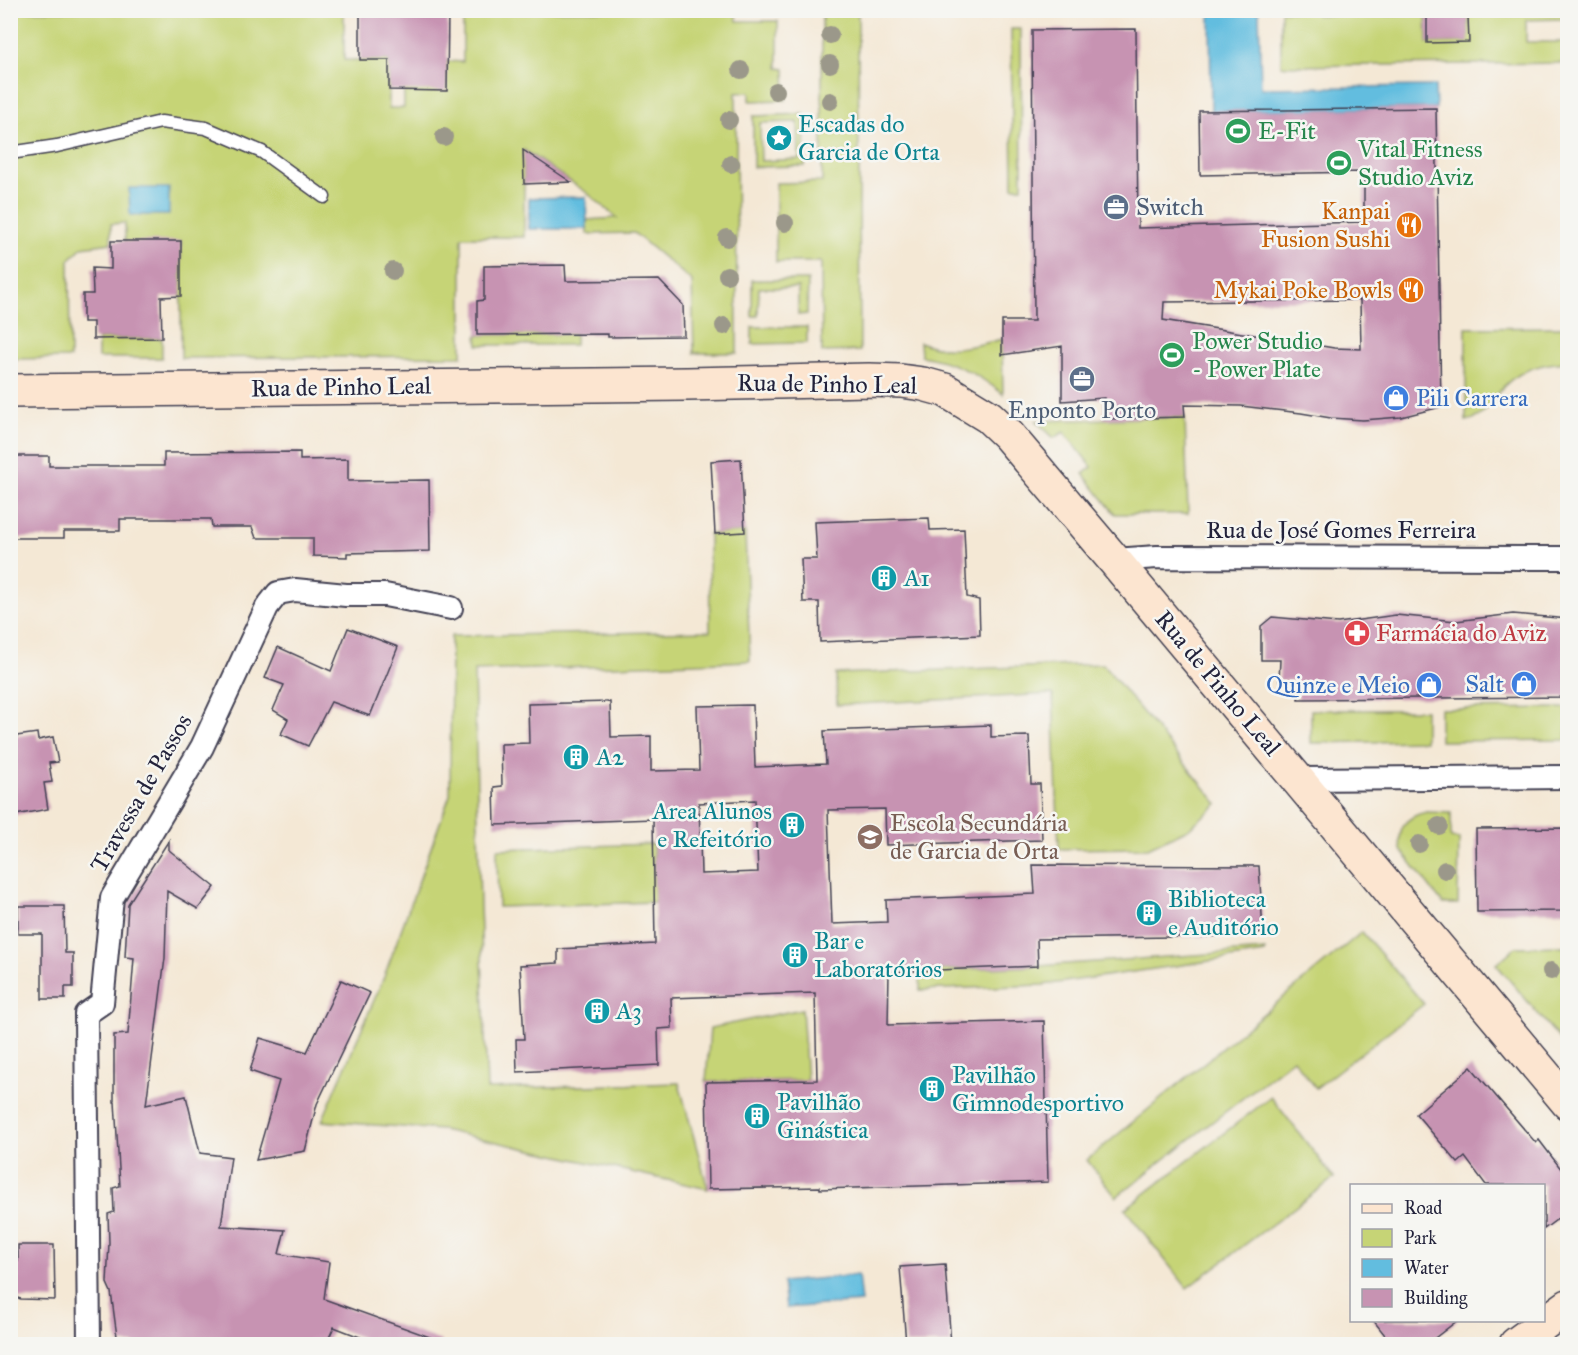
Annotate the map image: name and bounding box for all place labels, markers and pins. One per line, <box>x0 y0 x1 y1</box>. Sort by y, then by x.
place label: Escadas do Garcia de Orta <box>798 109 941 167</box>
sports icon: E-Fit <box>1223 116 1253 146</box>
place label: E-Fit <box>1258 116 1316 146</box>
place icon: Escadas do Garcia de Orta <box>764 123 794 153</box>
place label: Vital Fitness Studio Aviz <box>1357 134 1483 192</box>
sports icon: Vital Fitness Studio Aviz <box>1324 148 1354 178</box>
office icon: Switch <box>1101 192 1131 222</box>
place label: Switch <box>1136 192 1204 222</box>
place label: Kanpai Fusion Sushi <box>1261 196 1390 254</box>
restaurant icon: Kanpai Fusion Sushi <box>1394 210 1424 240</box>
place label: Mykai Poke Bowls <box>1213 275 1392 305</box>
restaurant icon: Mykai Poke Bowls <box>1396 275 1426 305</box>
place label: Power Studio - Power Plate <box>1192 326 1323 384</box>
sports icon: Power Studio - Power Plate <box>1157 340 1187 370</box>
office icon: Enponto Porto <box>1067 364 1097 394</box>
shop icon: Pili Carrera <box>1381 383 1411 413</box>
place label: Pili Carrera <box>1416 383 1529 413</box>
place label: Enponto Porto <box>1008 395 1156 425</box>
building icon: A1 <box>869 563 899 593</box>
place label: A1 <box>903 563 930 593</box>
pharmacy icon: Farmácia do Aviz <box>1342 618 1372 648</box>
place label: Farmácia do Aviz <box>1376 618 1547 648</box>
place label: Salt <box>1465 669 1504 699</box>
shop icon: Salt <box>1509 669 1539 699</box>
place label: Quinze e Meio <box>1266 670 1410 700</box>
shop icon: Quinze e Meio <box>1414 670 1444 700</box>
building icon: A2 <box>561 742 591 772</box>
place label: A2 <box>595 742 624 772</box>
place label: Area Alunos e Refeitório <box>651 796 772 854</box>
place label: Escola Secundária de Garcia de Orta <box>890 808 1069 866</box>
building icon: Area Alunos e Refeitório <box>777 810 807 840</box>
school or university icon: Escola Secundária de Garcia de Orta <box>855 822 885 852</box>
place label: Biblioteca e Auditório <box>1168 884 1279 942</box>
building icon: Biblioteca e Auditório <box>1134 898 1164 928</box>
place label: Bar e Laboratórios <box>814 926 942 984</box>
building icon: Bar e Laboratórios <box>780 940 810 970</box>
building icon: A3 <box>582 996 612 1026</box>
place label: A3 <box>615 996 642 1026</box>
place label: Pavilhão Gimnodesportivo <box>952 1060 1124 1118</box>
building icon: Pavilhão Gimnodesportivo <box>917 1074 947 1104</box>
place label: Pavilhão Ginástica <box>777 1087 869 1145</box>
building icon: Pavilhão Ginástica <box>742 1101 772 1131</box>

